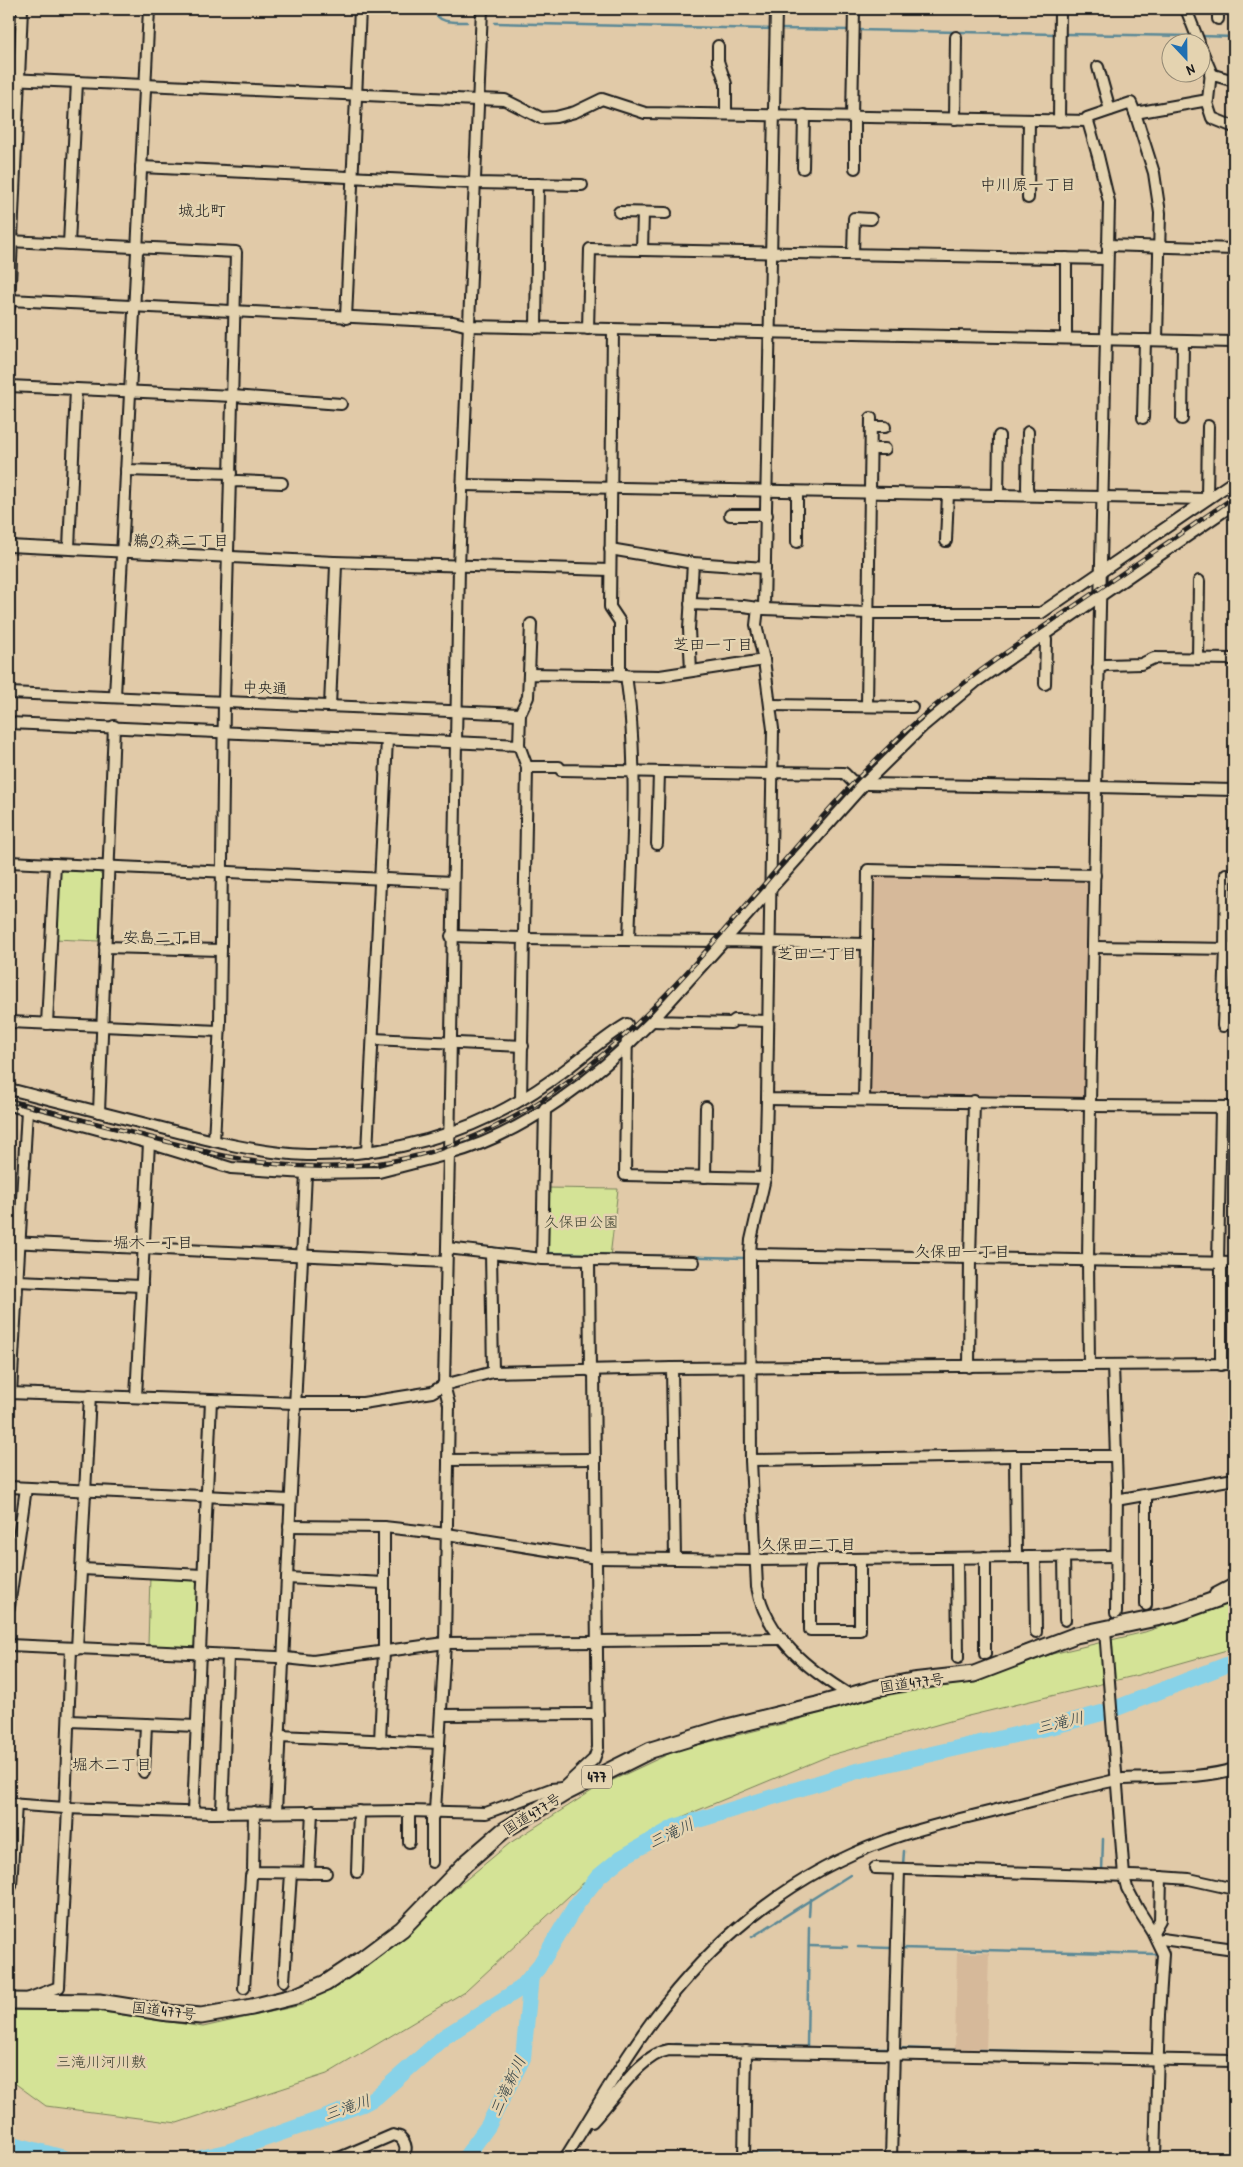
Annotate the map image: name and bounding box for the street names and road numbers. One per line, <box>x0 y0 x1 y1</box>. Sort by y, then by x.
street label: 中央通 <box>242 676 288 699</box>
street label: 国道477号 <box>878 1668 946 1697</box>
road number: 477 <box>582 1765 612 1788</box>
street label: 国道477号 <box>498 1787 565 1840</box>
street label: 国道477号 <box>130 1996 198 2025</box>

